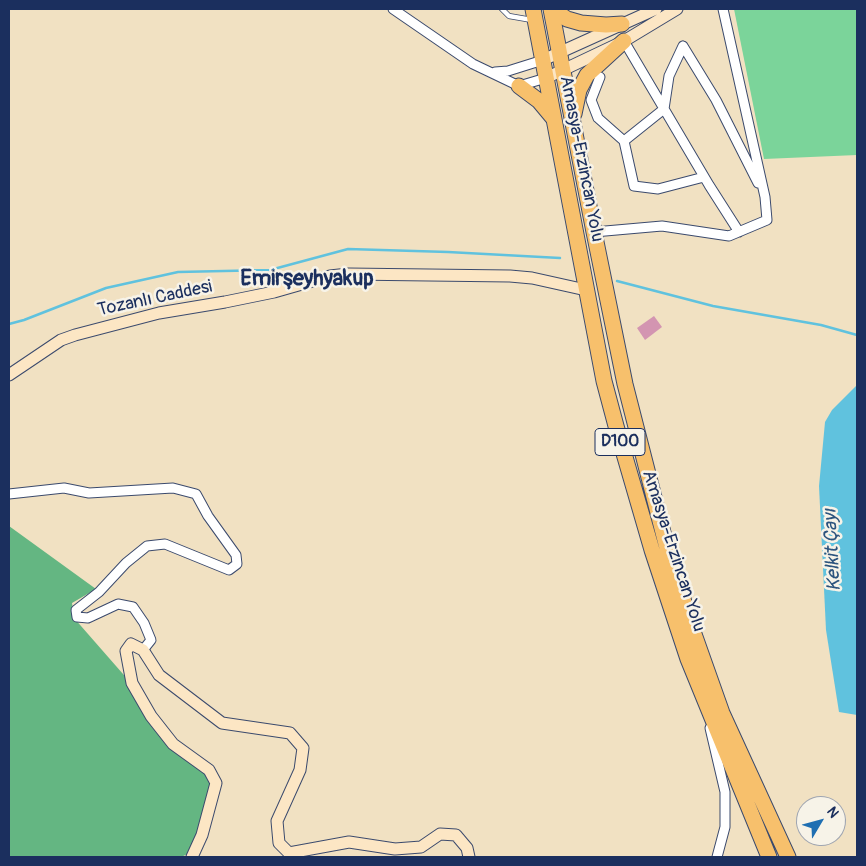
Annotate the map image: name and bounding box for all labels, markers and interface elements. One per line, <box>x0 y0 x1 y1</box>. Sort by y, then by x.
street label: Amasya-Erzincan Yolu <box>554 74 608 244</box>
district label: Emirşeyhyakup <box>240 266 374 292</box>
street label: Tozanlı Caddesi <box>96 276 214 322</box>
road number: D100 <box>595 428 645 456</box>
street label: Amasya-Erzincan Yolu <box>637 467 709 635</box>
water label: Kelkit Çayı <box>819 508 847 592</box>
north arrow <box>796 796 846 846</box>
text: N <box>823 803 842 821</box>

